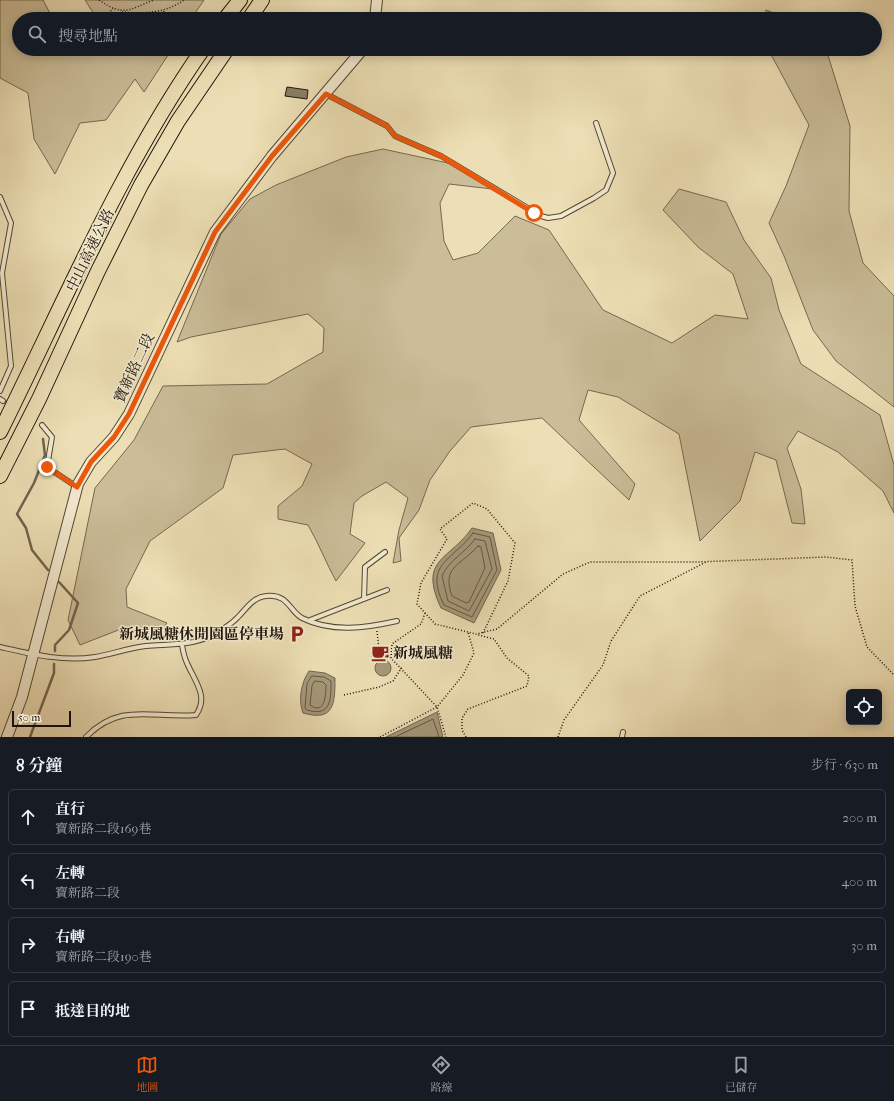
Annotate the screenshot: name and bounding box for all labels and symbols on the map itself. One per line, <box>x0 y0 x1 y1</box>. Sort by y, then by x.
route start <box>525 204 543 222</box>
street label: 中山高速公路 <box>62 206 118 294</box>
street label: 寶新路二段 <box>110 330 158 406</box>
route end <box>38 458 56 476</box>
parking icon: 新城風糖休閒園區停車場 <box>287 624 307 644</box>
place label: 新城風糖休閒園區停車場 <box>119 625 284 643</box>
cafe icon: 新城風糖 <box>370 643 390 663</box>
place label: 新城風糖 <box>393 644 453 662</box>
scale bar <box>12 709 71 728</box>

